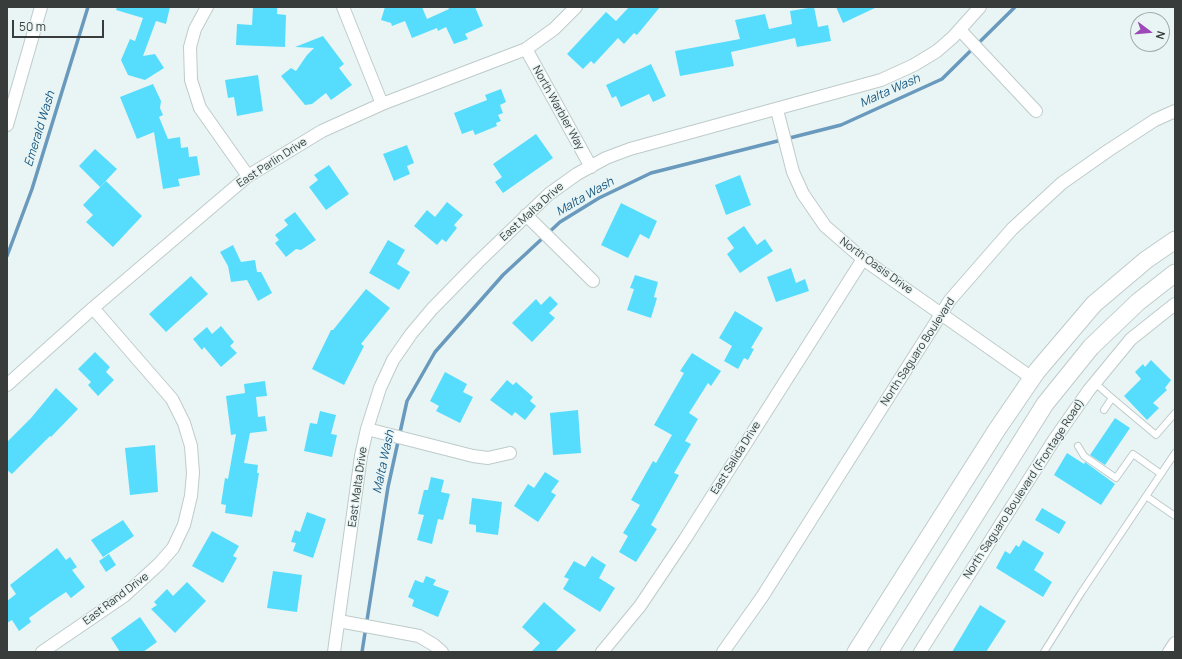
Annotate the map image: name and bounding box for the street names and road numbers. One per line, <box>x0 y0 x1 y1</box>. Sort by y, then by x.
street label: North Warbler Way <box>529 64 587 152</box>
street label: East Parlin Drive <box>235 135 309 191</box>
street label: East Malta Drive <box>497 180 567 244</box>
street label: North Oasis Drive <box>837 235 915 297</box>
street label: North Saguaro Boulevard <box>878 296 958 408</box>
street label: North Saguaro Boulevard (Frontage Road) <box>961 397 1087 581</box>
street label: East Salida Drive <box>708 419 764 497</box>
street label: East Malta Drive <box>346 446 370 528</box>
street label: East Rand Drive <box>81 570 151 628</box>

